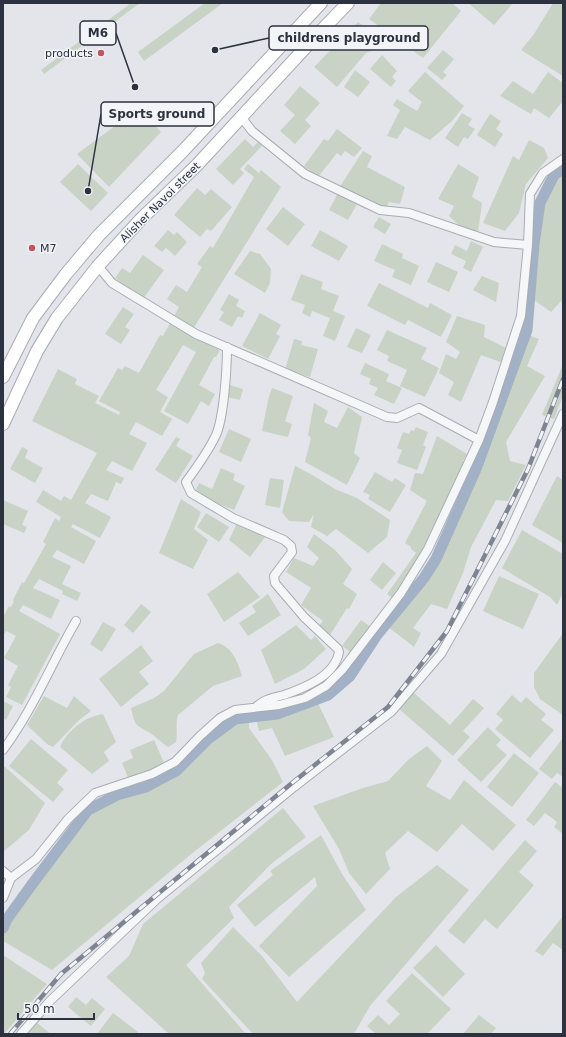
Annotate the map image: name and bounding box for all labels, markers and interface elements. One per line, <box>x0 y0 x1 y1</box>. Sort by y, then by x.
callout: М6 <box>80 21 116 45</box>
text: М6 <box>88 26 108 40</box>
callout: childrens playground <box>269 26 428 50</box>
text: childrens playground <box>277 31 421 45</box>
place label: products <box>45 47 93 60</box>
marker: products <box>96 48 106 58</box>
callout: Sports ground <box>101 102 214 126</box>
text: Sports ground <box>109 107 205 121</box>
street label: Alisher Navoi street <box>118 159 204 245</box>
place label: М7 <box>40 242 57 255</box>
marker: М7 <box>27 243 37 253</box>
scale bar <box>18 995 94 1021</box>
text: 50 m <box>24 1002 55 1016</box>

